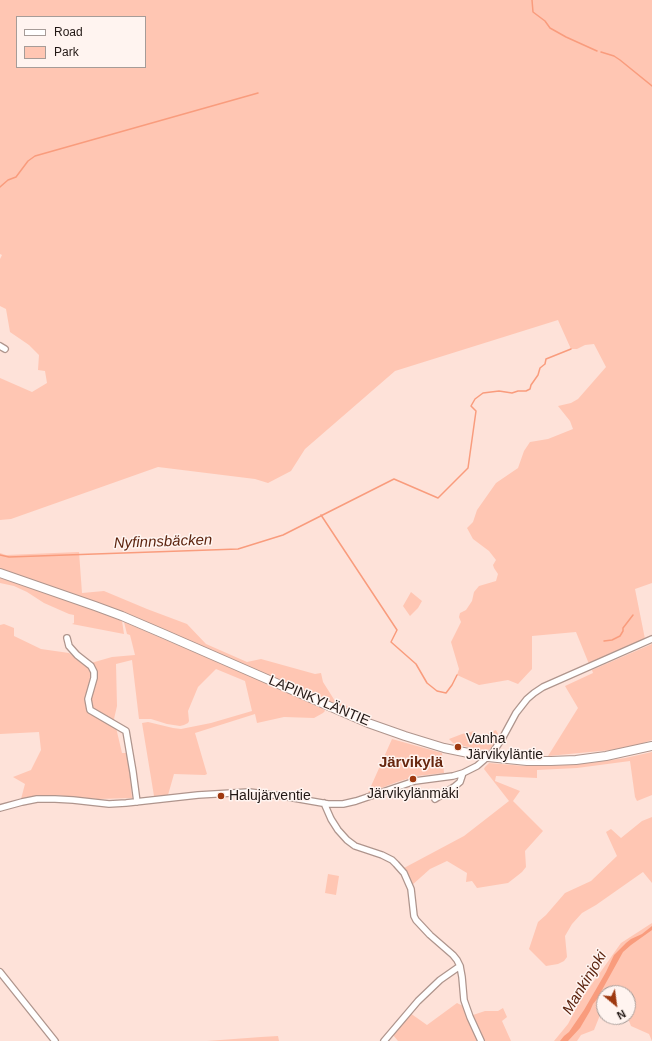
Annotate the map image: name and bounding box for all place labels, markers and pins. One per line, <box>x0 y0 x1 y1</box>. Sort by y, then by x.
place label: Vanha Järvikyläntie <box>466 731 543 764</box>
marker: Vanha Järvikyläntie <box>453 742 463 752</box>
marker: Järvikylänmäki <box>408 774 418 784</box>
place label: Järvikylänmäki <box>367 786 459 802</box>
place label: Halujärventie <box>229 788 311 804</box>
marker: Halujärventie <box>216 791 226 801</box>

